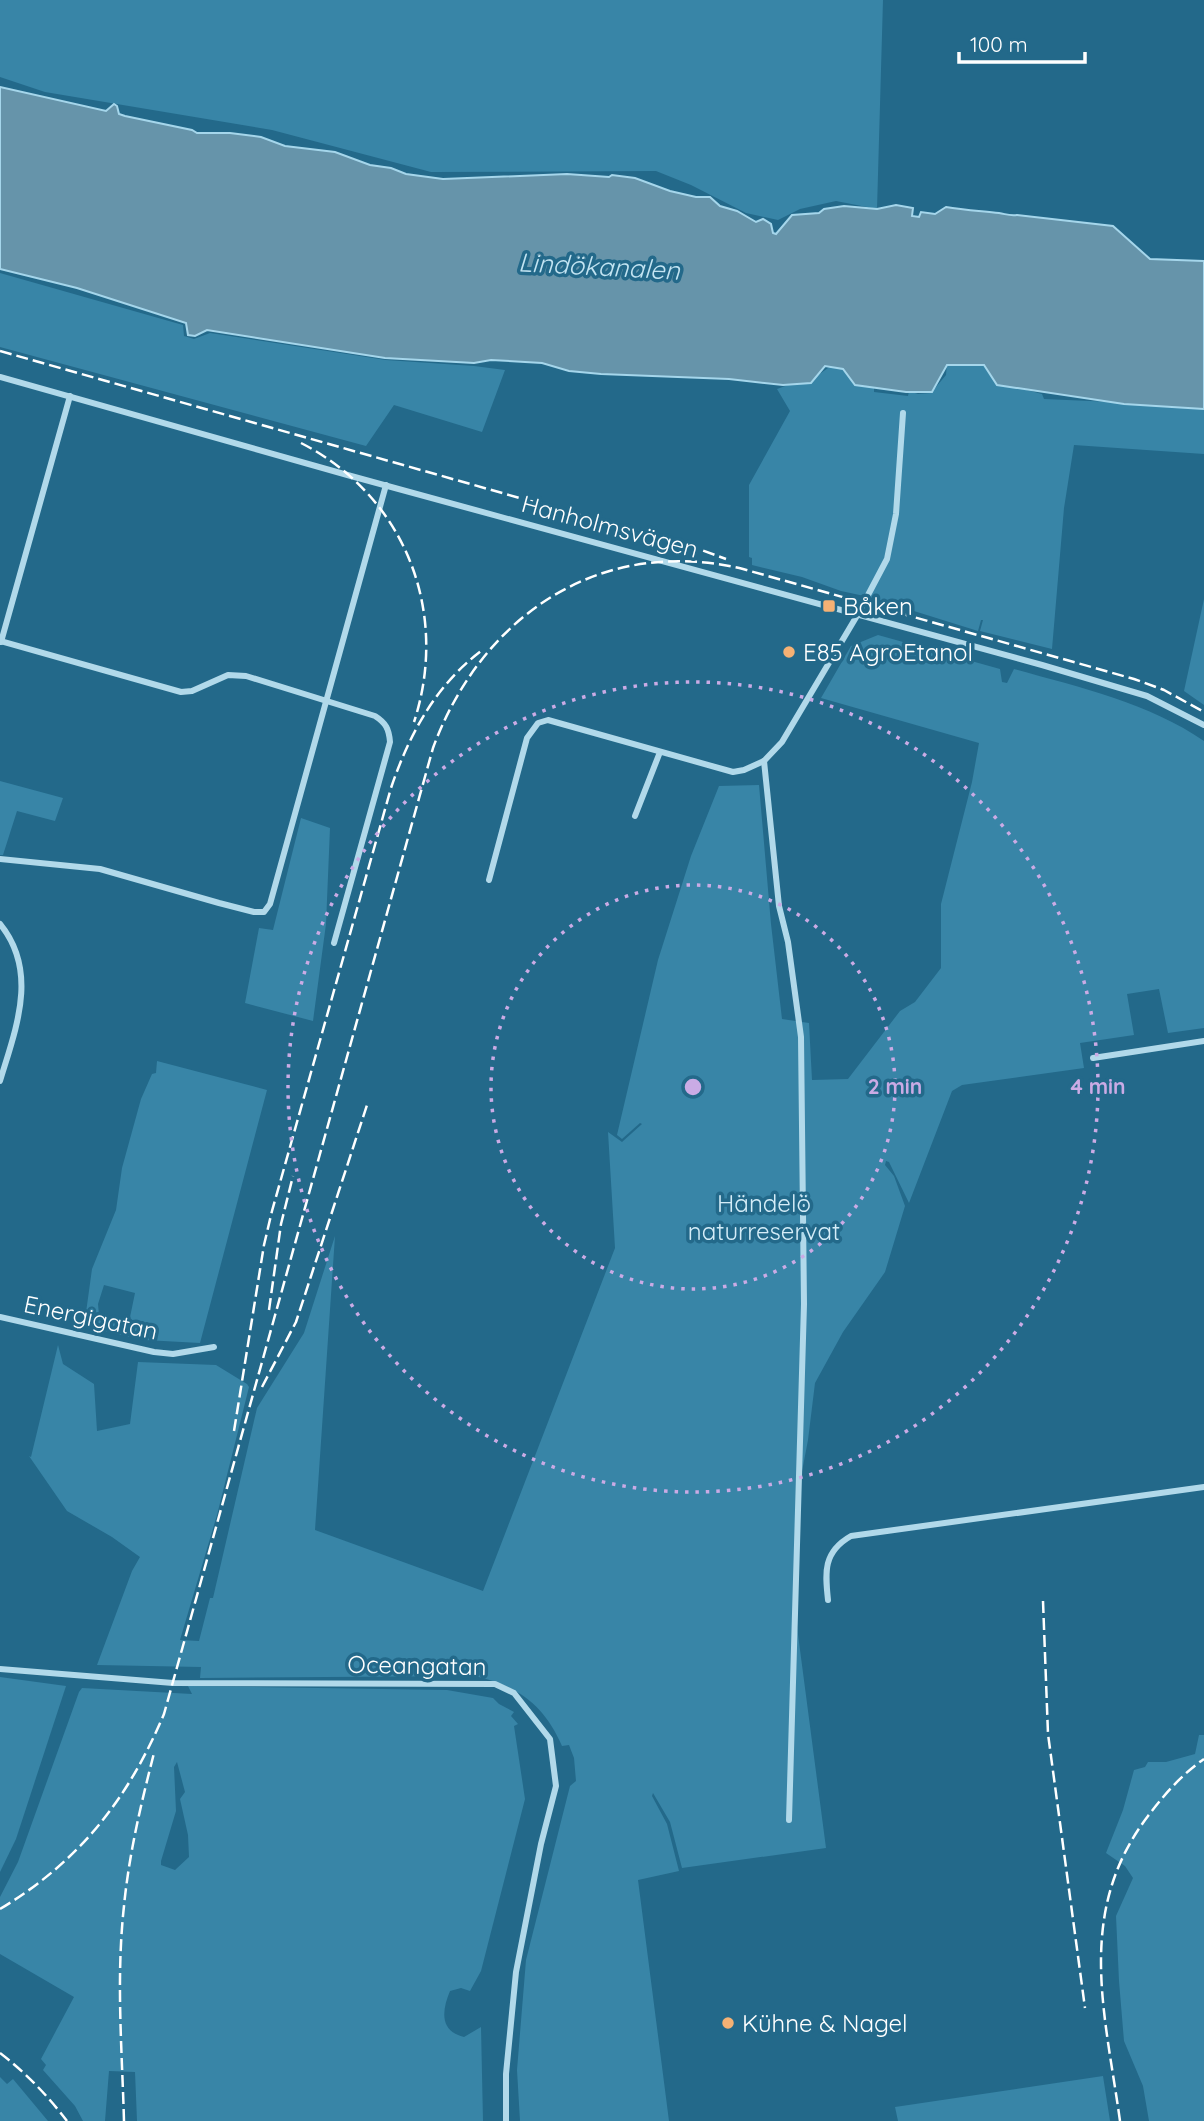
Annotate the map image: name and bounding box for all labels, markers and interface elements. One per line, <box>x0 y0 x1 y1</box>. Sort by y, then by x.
scale bar <box>959 21 1085 65</box>
text: 100 m <box>970 31 1028 57</box>
water label: Lindökanalen <box>517 245 682 287</box>
street label: Hanholmsvägen <box>518 488 702 564</box>
place label: Båken <box>843 591 913 621</box>
marker: Båken <box>821 598 837 614</box>
place label: E85 AgroEtanol <box>803 637 973 667</box>
marker: E85 AgroEtanol <box>781 644 797 660</box>
text: 2 min <box>868 1073 922 1099</box>
text: 4 min <box>1070 1073 1126 1099</box>
centre of rings <box>681 1075 705 1099</box>
park label: Händelö naturreservat <box>688 1188 840 1246</box>
street label: Energigatan <box>21 1288 161 1346</box>
street label: Oceangatan <box>347 1649 487 1681</box>
place label: Kühne & Nagel <box>742 2008 908 2038</box>
marker: Kühne & Nagel <box>720 2015 736 2031</box>

